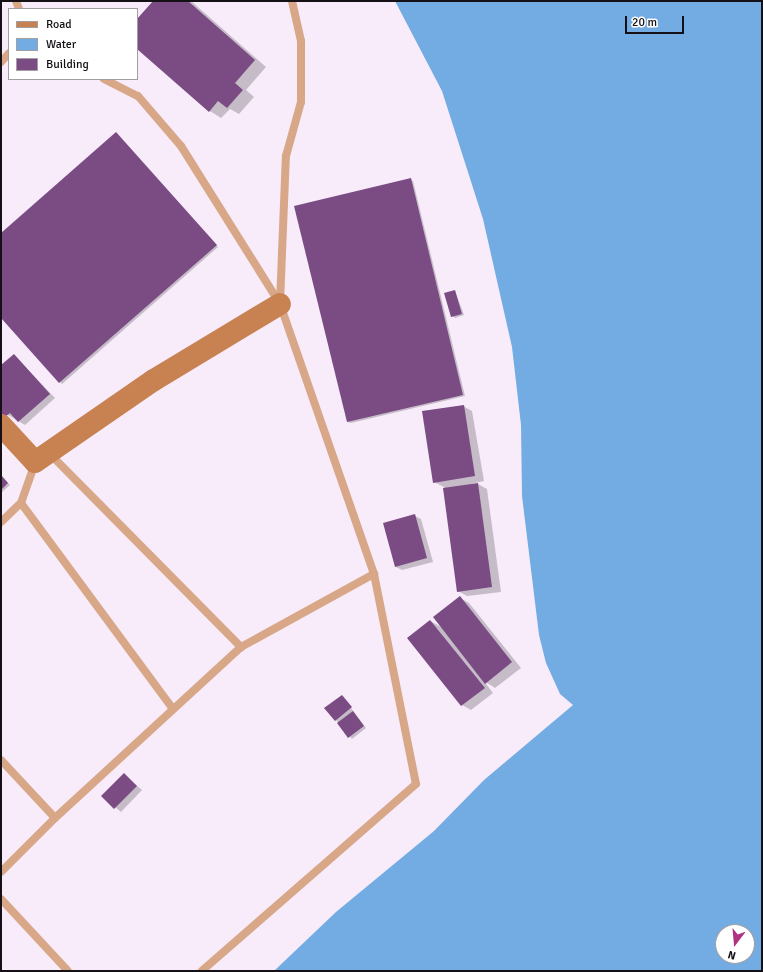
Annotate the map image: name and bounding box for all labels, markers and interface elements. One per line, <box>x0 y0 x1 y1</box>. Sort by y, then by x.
legend <box>8 8 138 80</box>
scale bar <box>627 8 686 34</box>
text: 20 m <box>632 15 657 30</box>
text: Road <box>46 17 72 32</box>
text: Water <box>46 37 76 52</box>
text: Building <box>46 57 89 72</box>
north arrow <box>715 924 755 964</box>
text: N <box>726 948 737 962</box>

